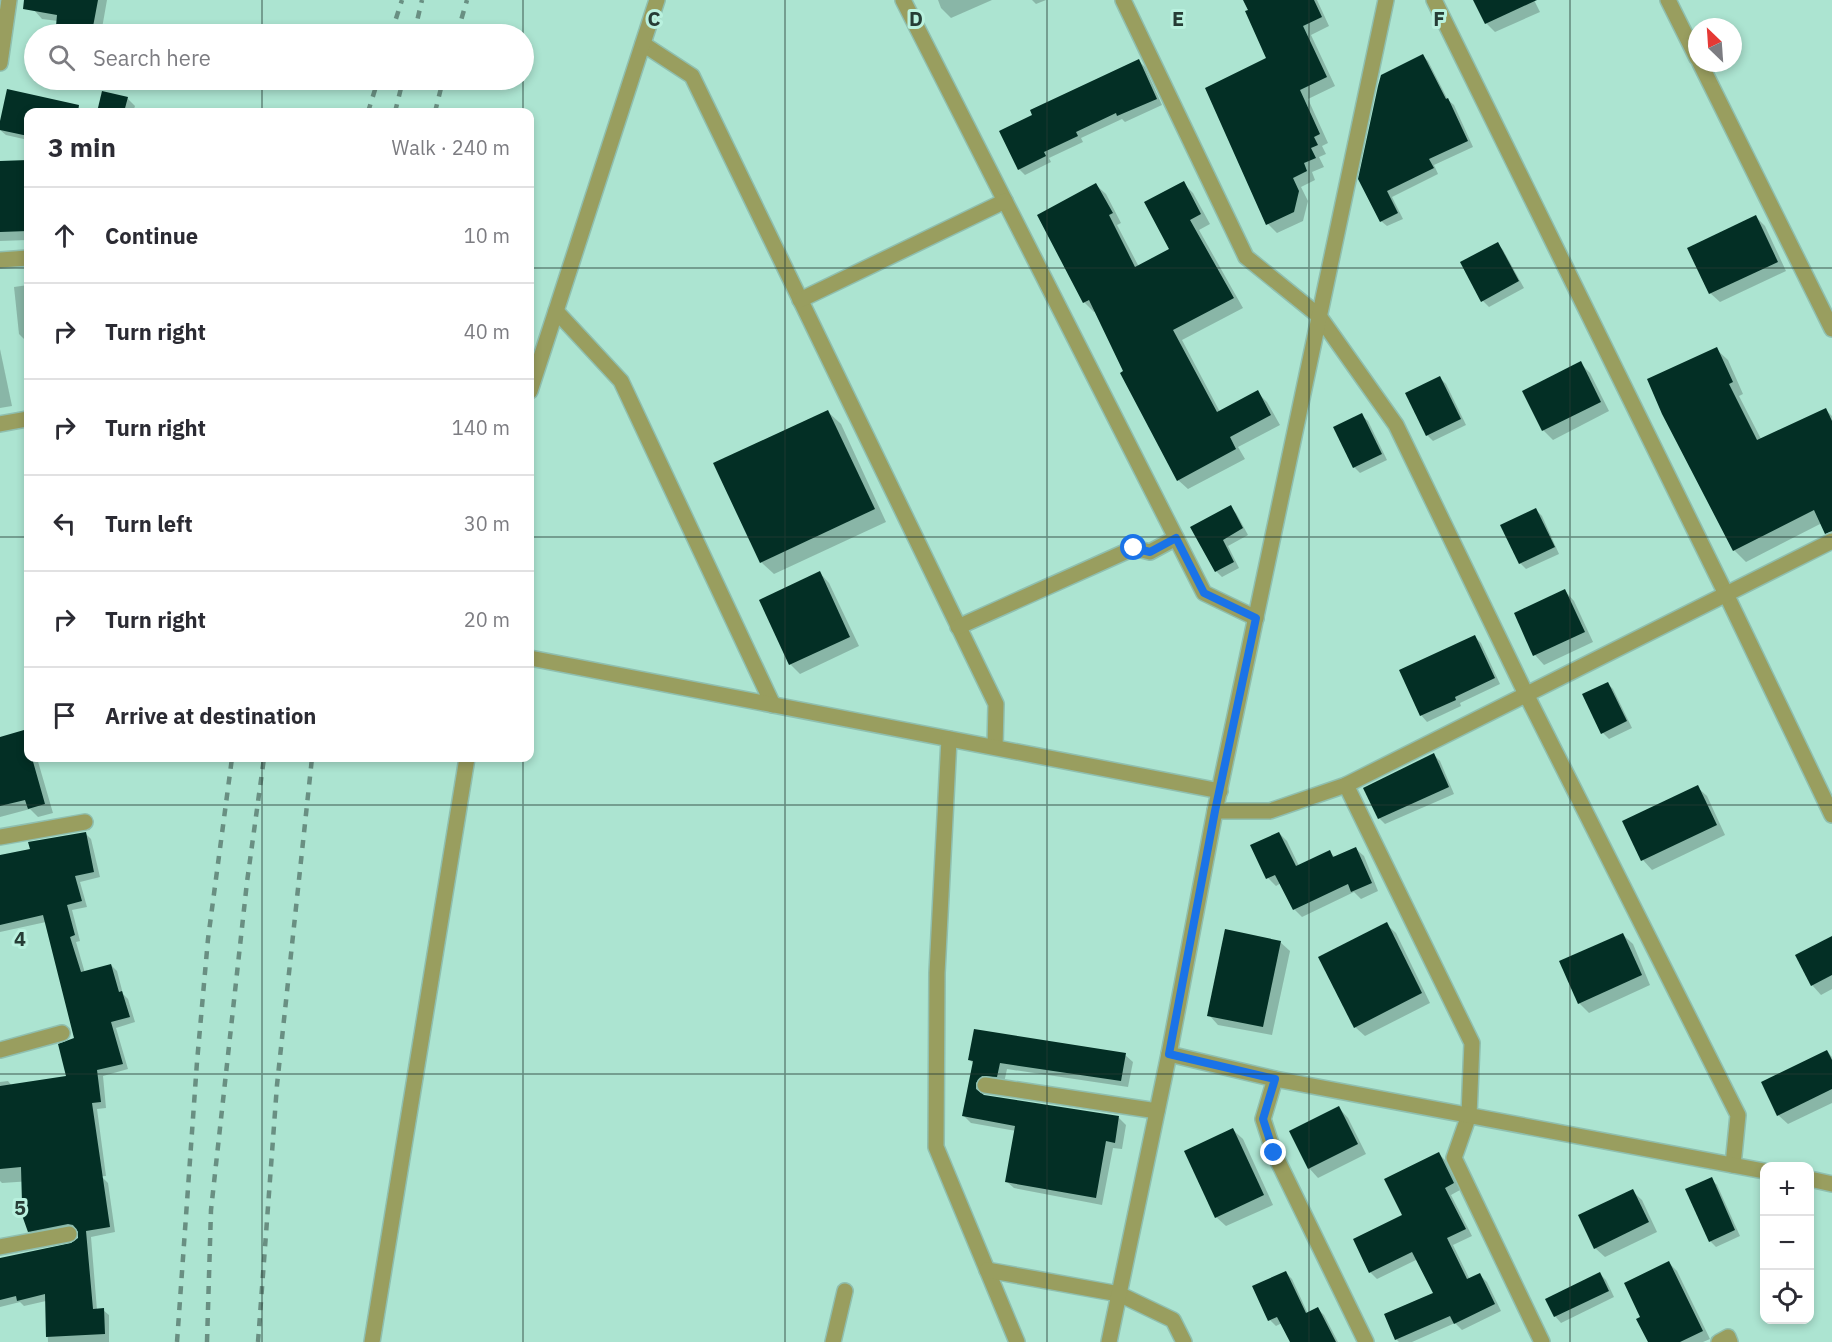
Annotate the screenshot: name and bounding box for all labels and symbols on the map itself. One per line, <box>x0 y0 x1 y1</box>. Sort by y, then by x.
text: C <box>647 5 661 32</box>
text: D <box>909 5 923 32</box>
text: E <box>1172 5 1184 32</box>
text: F <box>1433 5 1445 32</box>
north arrow <box>1688 18 1742 72</box>
route start <box>1120 534 1146 560</box>
text: 4 <box>14 925 26 952</box>
route end <box>1260 1139 1286 1165</box>
text: 5 <box>14 1194 26 1221</box>

